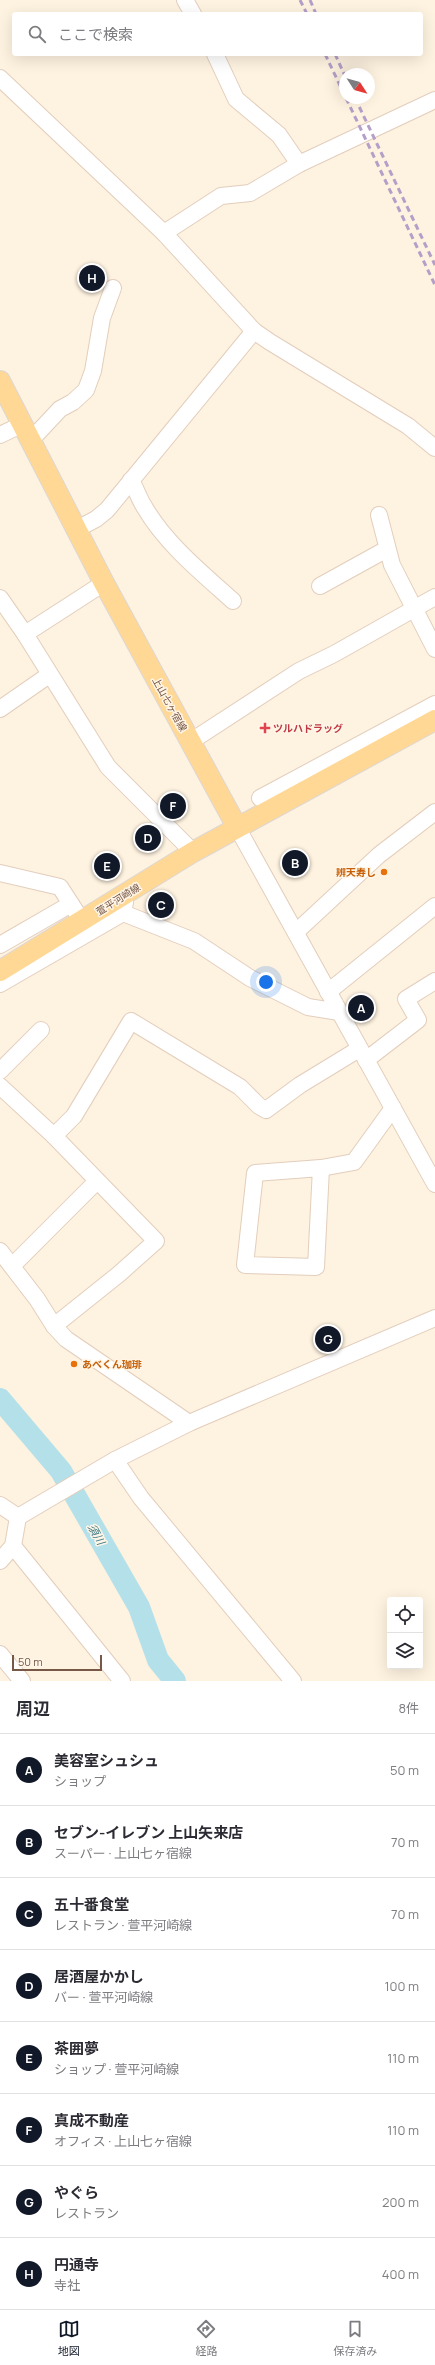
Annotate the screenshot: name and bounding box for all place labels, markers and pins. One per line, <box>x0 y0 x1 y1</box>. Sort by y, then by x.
pin: H <box>79 263 105 293</box>
place label: ツルハドラッグ <box>273 721 343 735</box>
marker: ツルハドラッグ <box>260 723 270 733</box>
pin: F <box>160 791 186 821</box>
pin: D <box>135 823 161 853</box>
pin: B <box>282 848 308 878</box>
pin: E <box>94 851 120 881</box>
place label: 辨天寿し <box>336 865 376 879</box>
marker: 辨天寿し <box>379 867 389 877</box>
pin: C <box>148 890 174 920</box>
pin: A <box>348 993 374 1023</box>
pin: G <box>315 1324 341 1354</box>
place label: あべくん珈琲 <box>82 1357 142 1371</box>
marker: あべくん珈琲 <box>69 1359 79 1369</box>

